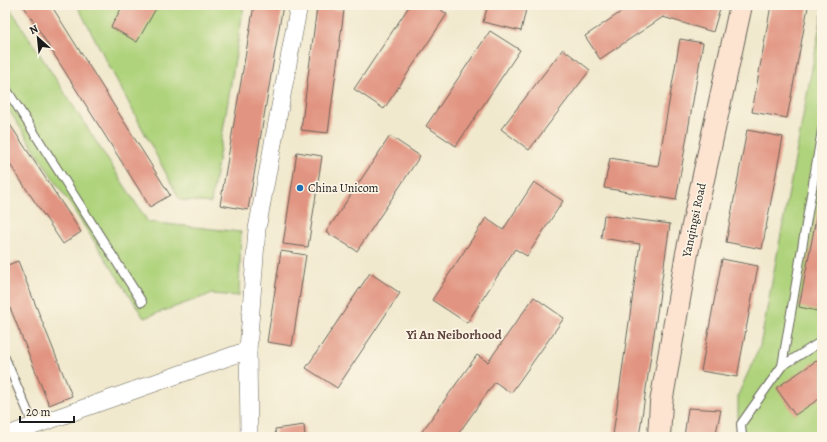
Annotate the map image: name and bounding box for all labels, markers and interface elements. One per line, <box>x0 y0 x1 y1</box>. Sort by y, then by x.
north arrow <box>18 18 58 58</box>
text: N <box>27 21 41 38</box>
place label: China Unicom <box>308 180 379 196</box>
street label: Yanqingsi Road <box>678 181 710 260</box>
marker: China Unicom <box>295 183 305 193</box>
district label: Yi An Neiborhood <box>405 326 502 343</box>
scale bar <box>20 398 74 424</box>
text: 20 m <box>26 404 50 420</box>

